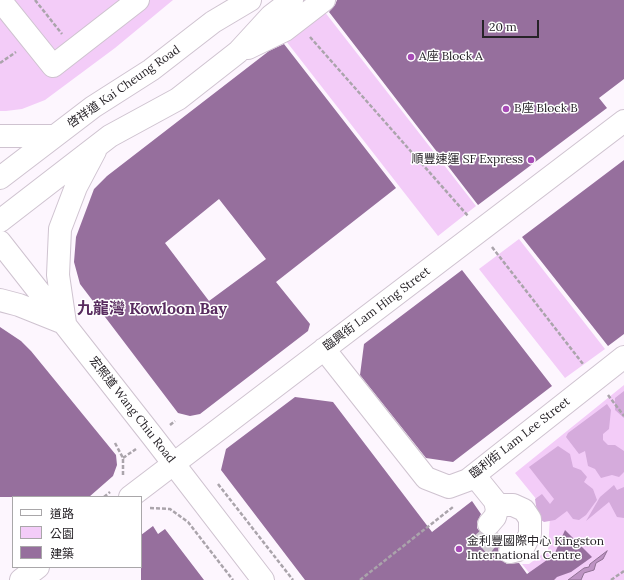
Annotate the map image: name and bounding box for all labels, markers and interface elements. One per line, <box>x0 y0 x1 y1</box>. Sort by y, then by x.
scale bar <box>484 12 541 38</box>
text: 20 m <box>489 19 517 34</box>
street label: 啓祥道 Kai Cheung Road <box>65 43 183 131</box>
place label: A座 Block A <box>419 50 483 64</box>
marker: A座 Block A <box>406 52 416 62</box>
place label: B座 Block B <box>514 102 578 116</box>
marker: B座 Block B <box>501 104 511 114</box>
place label: 順豐速運 SF Express <box>412 153 523 167</box>
marker: 順豐速運 SF Express <box>526 155 536 165</box>
street label: 臨興街 Lam Hing Street <box>321 264 433 354</box>
district label: 九龍灣 Kowloon Bay <box>77 299 227 319</box>
street label: 宏照道 Wang Chiu Road <box>86 354 178 466</box>
street label: 臨利街 Lam Lee Street <box>467 394 573 482</box>
legend <box>12 496 142 568</box>
text: 道路 <box>50 506 74 521</box>
text: 公園 <box>50 526 74 541</box>
place label: 金利豐國際中心 Kingston International Centre <box>467 535 604 563</box>
marker: 金利豐國際中心 Kingston International Centre <box>454 544 464 554</box>
text: 建築 <box>50 546 74 561</box>

